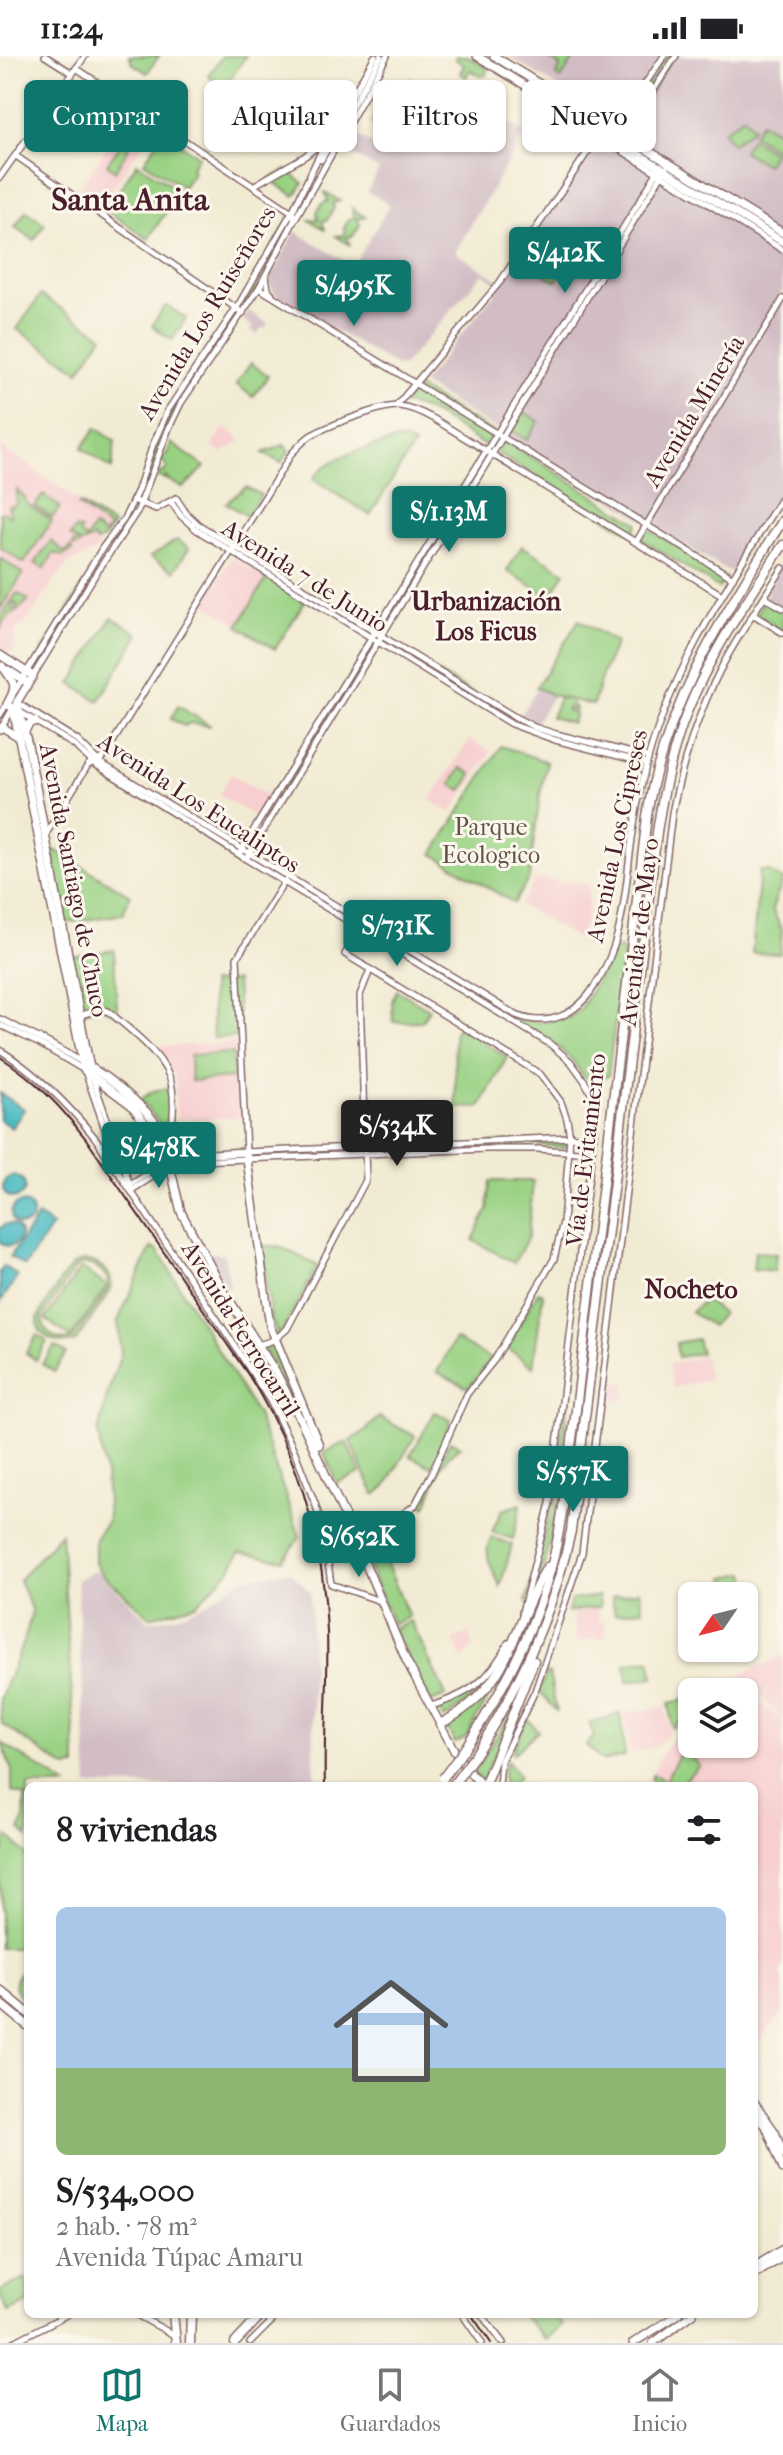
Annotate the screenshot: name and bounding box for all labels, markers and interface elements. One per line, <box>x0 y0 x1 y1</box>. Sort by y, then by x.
text: 11:24 <box>40 11 102 46</box>
chip: Comprar <box>24 80 188 152</box>
chip: Alquilar <box>204 80 357 152</box>
chip: Filtros <box>373 80 506 152</box>
chip: Nuevo <box>522 80 656 152</box>
district label: Santa Anita <box>51 181 210 218</box>
street label: Avenida Los Ruiseñores <box>132 201 282 426</box>
pin: S/412K <box>500 227 630 295</box>
text: S/412K <box>527 237 603 268</box>
pin: S/495K <box>289 260 419 328</box>
text: S/495K <box>315 270 393 301</box>
street label: Avenida Minería <box>637 329 751 493</box>
pin: S/1.13M <box>375 486 523 554</box>
text: S/1.13M <box>410 496 488 527</box>
street label: Avenida 7 de Junio <box>216 513 393 638</box>
district label: Urbanización Los Ficus <box>410 586 562 647</box>
street label: Avenida Los Eucaliptos <box>92 727 306 879</box>
street label: Avenida Los Cipreses <box>581 727 653 946</box>
street label: Avenida Santiago de Chuco <box>34 740 114 1019</box>
park label: Parque Ecologico <box>442 813 540 869</box>
street label: Avenida 1 de Mayo <box>613 836 664 1029</box>
pin: S/731K <box>332 900 462 968</box>
text: S/731K <box>361 910 433 941</box>
street label: Vía de Evitamiento <box>560 1052 612 1249</box>
pin: S/534K <box>332 1100 462 1168</box>
text: S/534K <box>359 1110 435 1141</box>
pin: S/478K <box>94 1122 224 1190</box>
text: S/478K <box>120 1132 198 1163</box>
street label: Avenida Ferrocarril <box>175 1235 306 1422</box>
district label: Nocheto <box>644 1274 738 1305</box>
pin: S/557K <box>508 1446 638 1514</box>
text: S/557K <box>536 1456 610 1487</box>
pin: S/652K <box>294 1511 424 1579</box>
text: S/652K <box>320 1521 398 1552</box>
north arrow <box>678 1582 758 1662</box>
map controls <box>678 1582 758 1758</box>
button: layers <box>678 1678 758 1758</box>
icon: filters <box>682 1808 726 1852</box>
text: 8 viviendas <box>56 1810 217 1850</box>
icon: home <box>319 1959 463 2103</box>
text: S/534,000 <box>56 2171 195 2211</box>
text: 2 hab. · 78 m² <box>56 2211 197 2242</box>
text: Avenida Túpac Amaru <box>56 2242 303 2273</box>
tab: Mapa <box>96 2363 148 2437</box>
tab: Guardados <box>340 2363 441 2437</box>
tab: Inicio <box>632 2363 687 2437</box>

